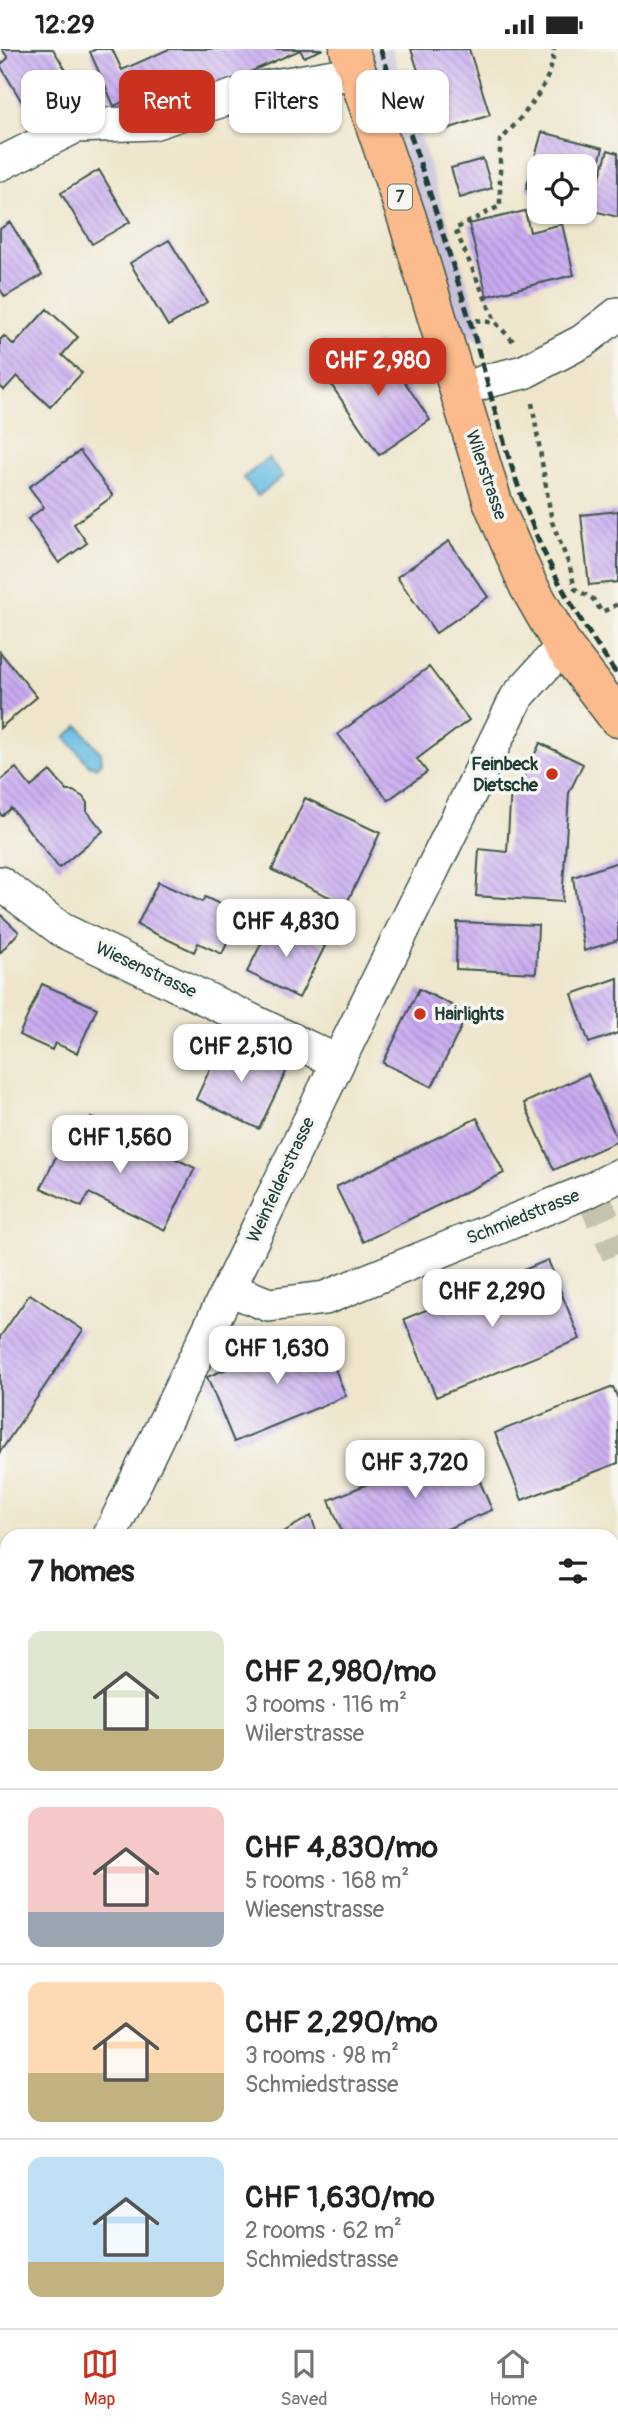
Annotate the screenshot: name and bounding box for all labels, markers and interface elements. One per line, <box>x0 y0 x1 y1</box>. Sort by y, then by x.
text: 12:29 <box>35 9 95 41</box>
chip: Buy <box>21 70 105 133</box>
chip: Rent <box>119 70 215 133</box>
chip: Filters <box>229 70 342 133</box>
chip: New <box>356 70 449 133</box>
map controls <box>527 154 597 224</box>
button: locate <box>527 154 597 224</box>
road number: 7 <box>388 185 412 209</box>
pin: CHF 2,980 <box>298 339 458 398</box>
text: CHF 2,980 <box>325 346 431 375</box>
street label: Wilerstrasse <box>460 427 512 523</box>
place label: Feinbeck Dietsche <box>471 753 539 797</box>
marker: Feinbeck Dietsche <box>544 766 560 782</box>
pin: CHF 4,830 <box>206 899 366 959</box>
text: CHF 4,830 <box>233 907 339 936</box>
street label: Wiesenstrasse <box>92 937 200 1003</box>
place label: Hairlights <box>434 1003 505 1026</box>
marker: Hairlights <box>412 1006 428 1022</box>
pin: CHF 2,510 <box>161 1025 321 1084</box>
text: CHF 2,510 <box>189 1032 293 1061</box>
street label: Weinfelderstrasse <box>242 1113 320 1247</box>
pin: CHF 1,560 <box>40 1115 200 1175</box>
text: CHF 1,560 <box>68 1123 172 1152</box>
street label: Schmiedstrasse <box>463 1184 583 1250</box>
pin: CHF 2,290 <box>412 1269 572 1329</box>
text: CHF 2,290 <box>439 1277 545 1306</box>
pin: CHF 1,630 <box>197 1327 357 1386</box>
text: CHF 1,630 <box>225 1334 329 1363</box>
pin: CHF 3,720 <box>335 1441 495 1500</box>
text: CHF 3,720 <box>362 1448 469 1477</box>
icon: filters <box>554 1552 592 1590</box>
text: 7 homes <box>28 1553 135 1590</box>
text: CHF 2,980/mo <box>245 1653 436 1690</box>
icon: home <box>84 1659 168 1743</box>
text: 3 rooms · 116 m² <box>245 1690 407 1719</box>
text: Wilerstrasse <box>245 1719 364 1748</box>
text: CHF 4,830/mo <box>245 1829 438 1866</box>
icon: home <box>84 1835 168 1919</box>
text: 5 rooms · 168 m² <box>245 1866 409 1895</box>
text: Wiesenstrasse <box>245 1895 384 1924</box>
text: CHF 2,290/mo <box>245 2004 438 2041</box>
icon: home <box>84 2010 168 2094</box>
text: 3 rooms · 98 m² <box>245 2041 399 2070</box>
text: Schmiedstrasse <box>245 2070 398 2099</box>
text: CHF 1,630/mo <box>245 2179 435 2216</box>
icon: home <box>84 2185 168 2269</box>
text: 2 rooms · 62 m² <box>245 2216 402 2245</box>
text: Schmiedstrasse <box>245 2245 398 2274</box>
tab: Map <box>81 2345 119 2411</box>
tab: Saved <box>280 2345 328 2411</box>
tab: Home <box>489 2345 537 2411</box>

